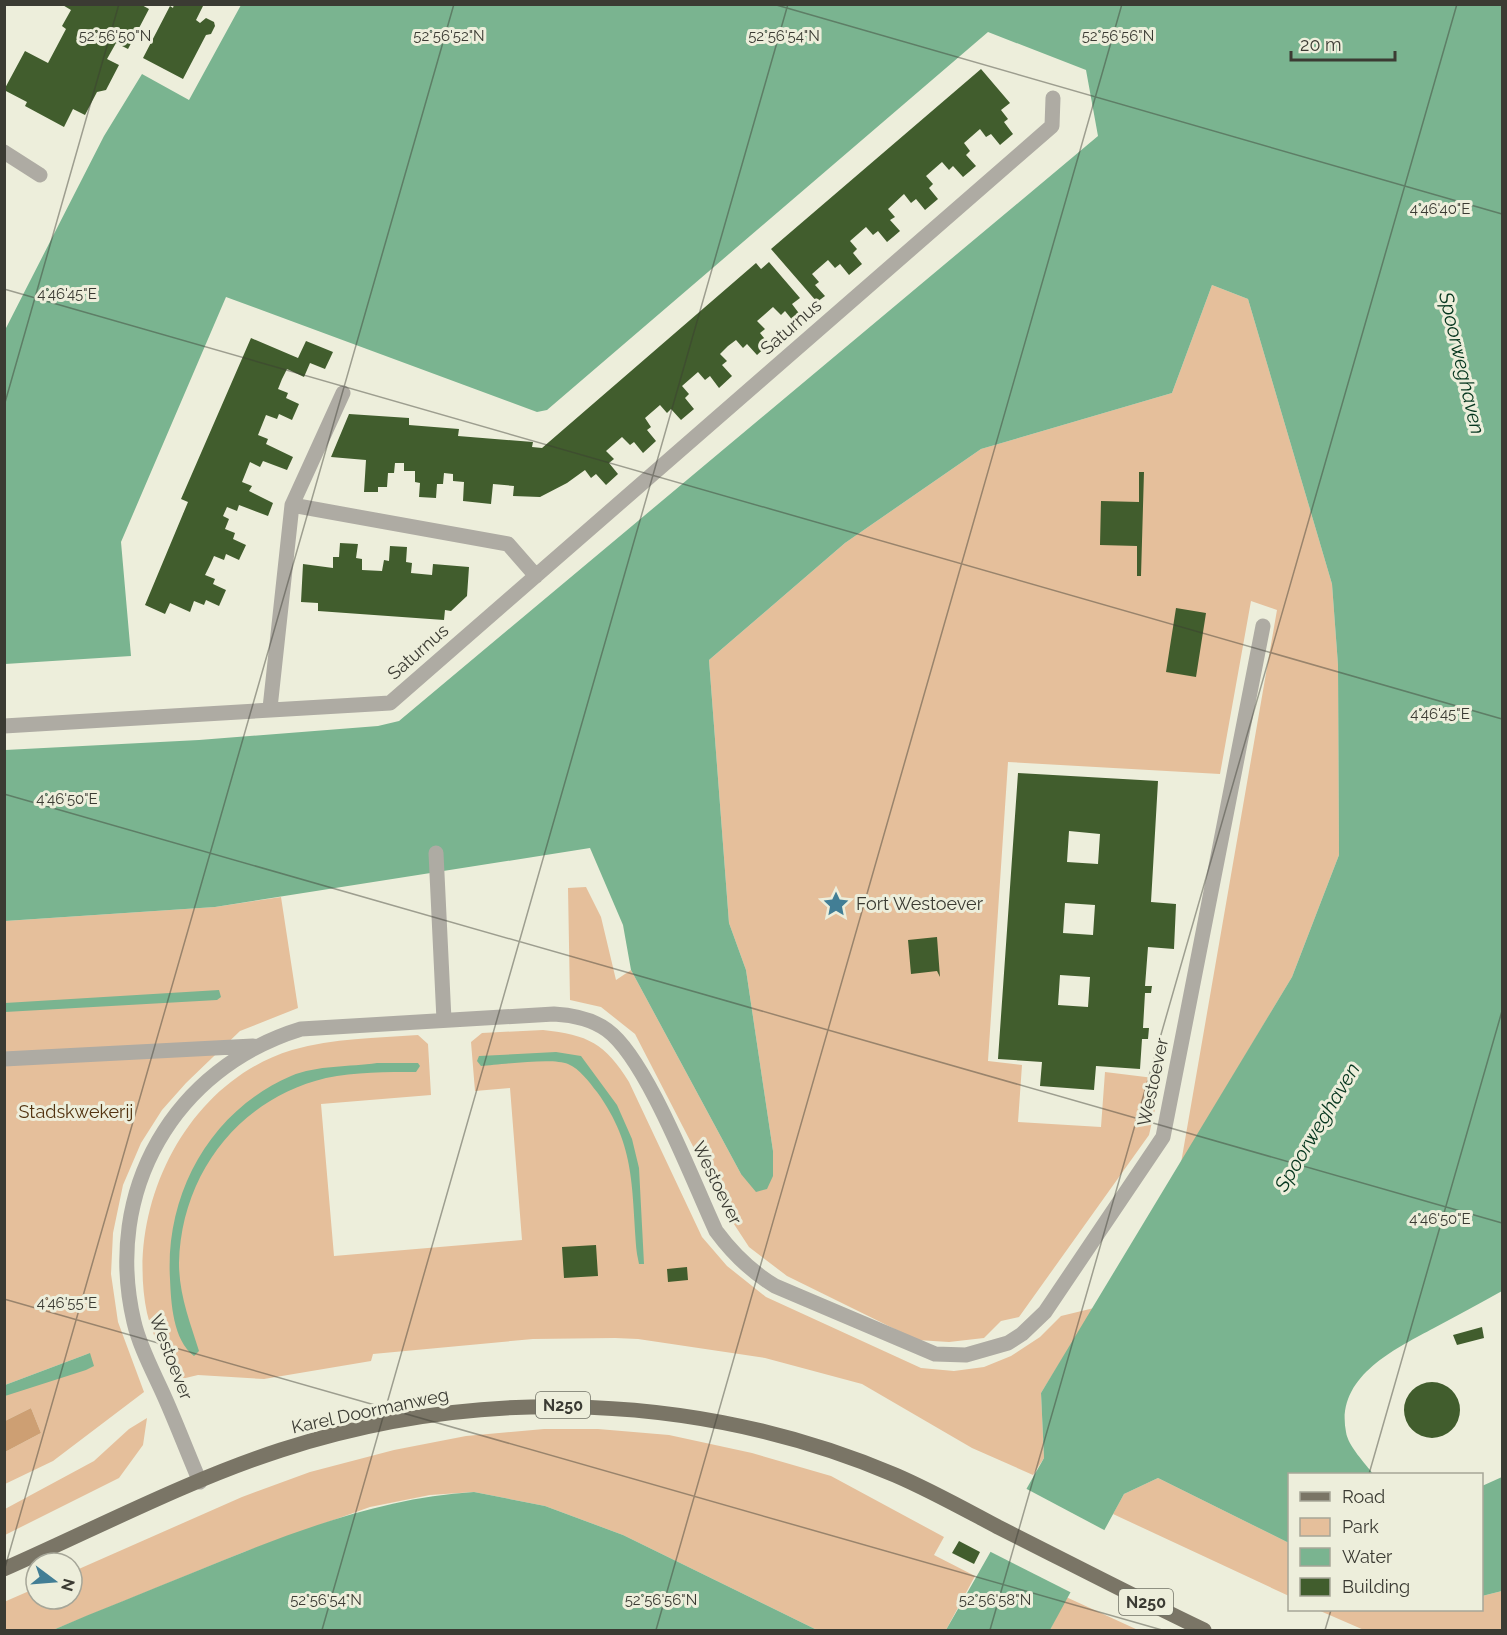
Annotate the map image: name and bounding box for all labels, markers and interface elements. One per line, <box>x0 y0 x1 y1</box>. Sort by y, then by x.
scale bar <box>1291 24 1394 62</box>
text: 52°56'50"N <box>79 27 151 45</box>
text: 52°56'52"N <box>413 27 485 45</box>
text: 52°56'54"N <box>748 27 820 45</box>
text: 52°56'56"N <box>1082 27 1154 45</box>
text: 20 m <box>1300 34 1342 55</box>
text: 4°46'40"E <box>1410 200 1470 218</box>
text: 4°46'45"E <box>37 285 97 303</box>
water label: Spoorweghaven <box>1434 288 1490 437</box>
street label: Saturnus <box>756 294 826 359</box>
street label: Saturnus <box>383 619 453 684</box>
text: 4°46'45"E <box>1410 705 1470 723</box>
text: 4°46'50"E <box>36 790 98 808</box>
place icon: Fort Westoever <box>821 889 851 919</box>
place label: Fort Westoever <box>856 893 984 914</box>
street label: Westoever <box>1133 1035 1172 1128</box>
water label: Spoorweghaven <box>1269 1058 1365 1196</box>
park label: Stadskwekerij <box>19 1101 133 1122</box>
street label: Westoever <box>688 1138 747 1228</box>
text: 4°46'50"E <box>1409 1210 1471 1228</box>
text: 4°46'55"E <box>37 1294 97 1312</box>
street label: Westoever <box>146 1311 198 1403</box>
street label: Karel Doormanweg <box>289 1384 450 1437</box>
road number: N250 <box>536 1392 590 1418</box>
legend <box>1288 1473 1483 1611</box>
text: Road <box>1342 1486 1385 1507</box>
text: Park <box>1342 1516 1379 1537</box>
text: Water <box>1342 1546 1393 1567</box>
north arrow <box>24 1551 84 1611</box>
text: Building <box>1342 1576 1410 1597</box>
text: N <box>57 1577 79 1593</box>
road number: N250 <box>1119 1589 1173 1615</box>
text: 52°56'54"N <box>290 1591 362 1609</box>
text: 52°56'56"N <box>625 1591 697 1609</box>
text: 52°56'58"N <box>959 1591 1031 1609</box>

